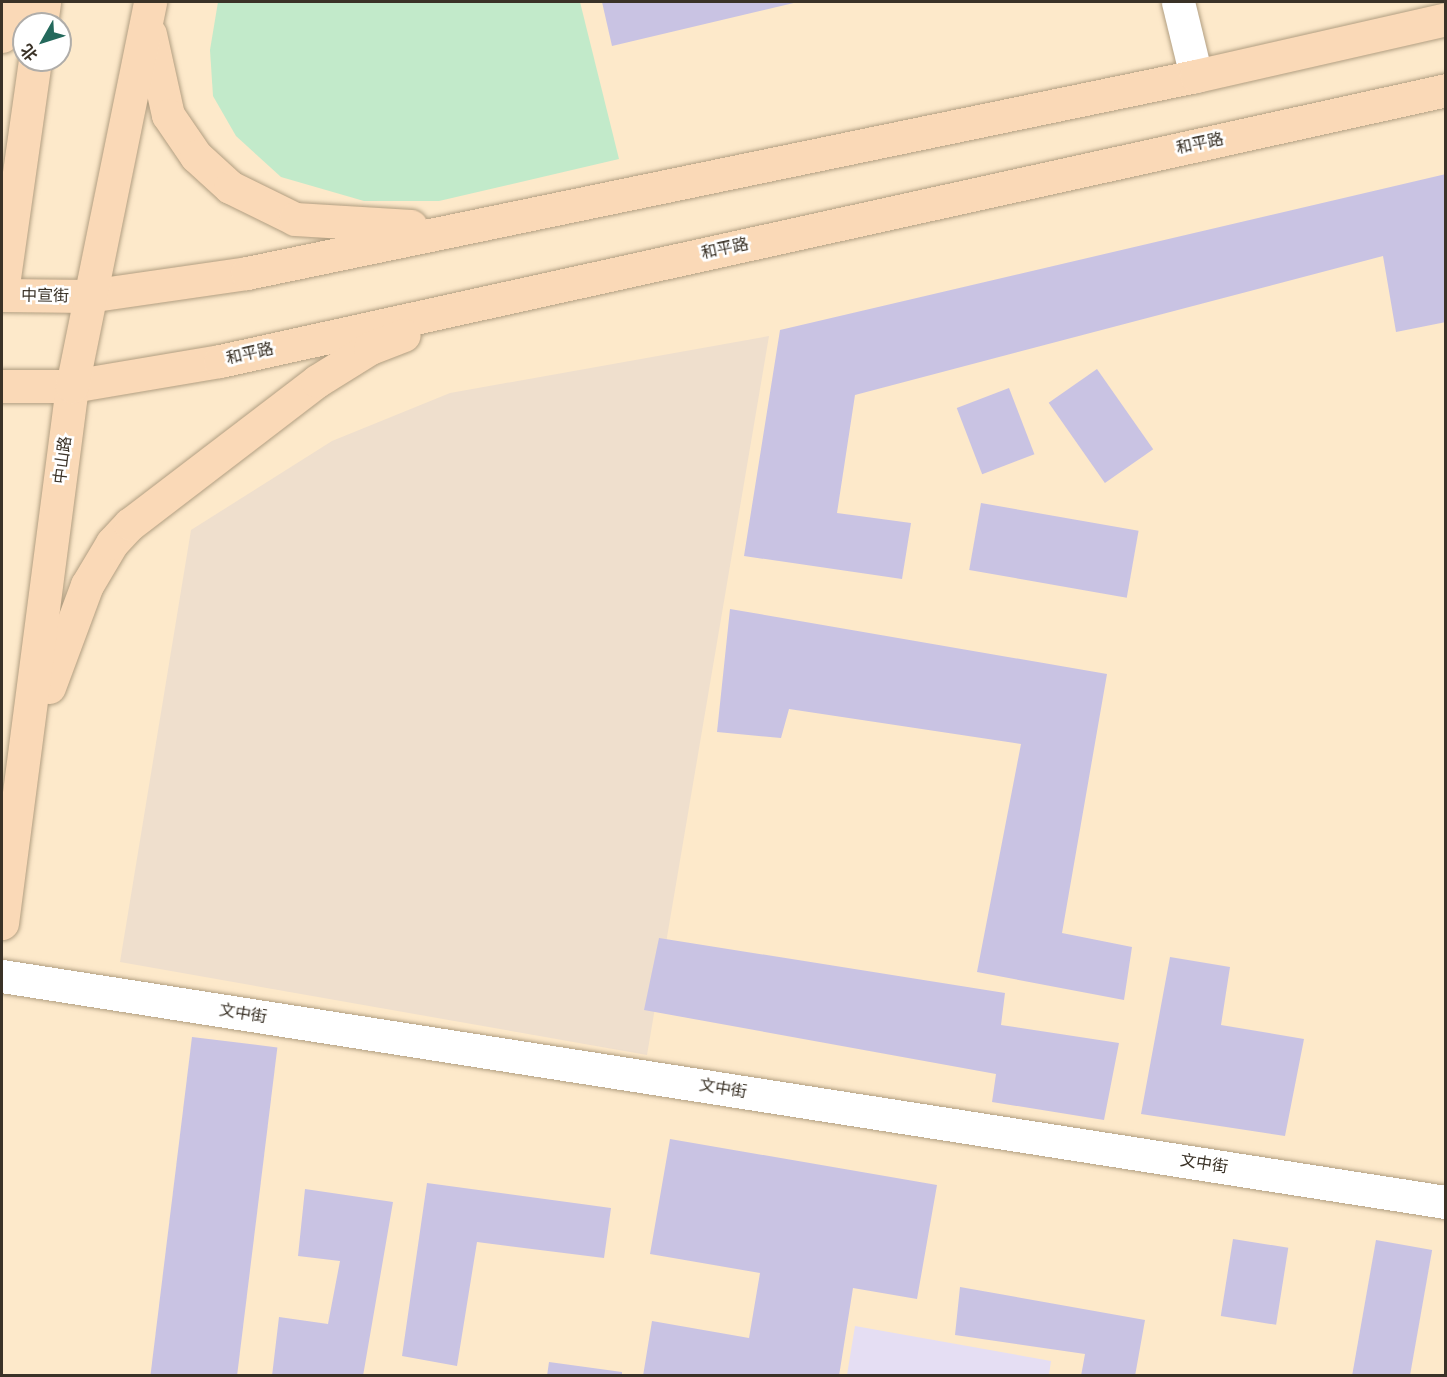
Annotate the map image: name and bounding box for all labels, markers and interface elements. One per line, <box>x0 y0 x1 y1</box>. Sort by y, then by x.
north arrow <box>12 12 72 72</box>
text: 北 <box>17 40 42 65</box>
street label: 和平路 <box>1175 130 1225 158</box>
street label: 和平路 <box>700 235 750 263</box>
street label: 中宣街 <box>21 286 69 306</box>
street label: 和平路 <box>224 339 276 369</box>
street label: 中山路 <box>51 435 75 485</box>
street label: 文中街 <box>218 1001 268 1027</box>
street label: 文中街 <box>698 1076 748 1102</box>
street label: 文中街 <box>1179 1151 1229 1177</box>

